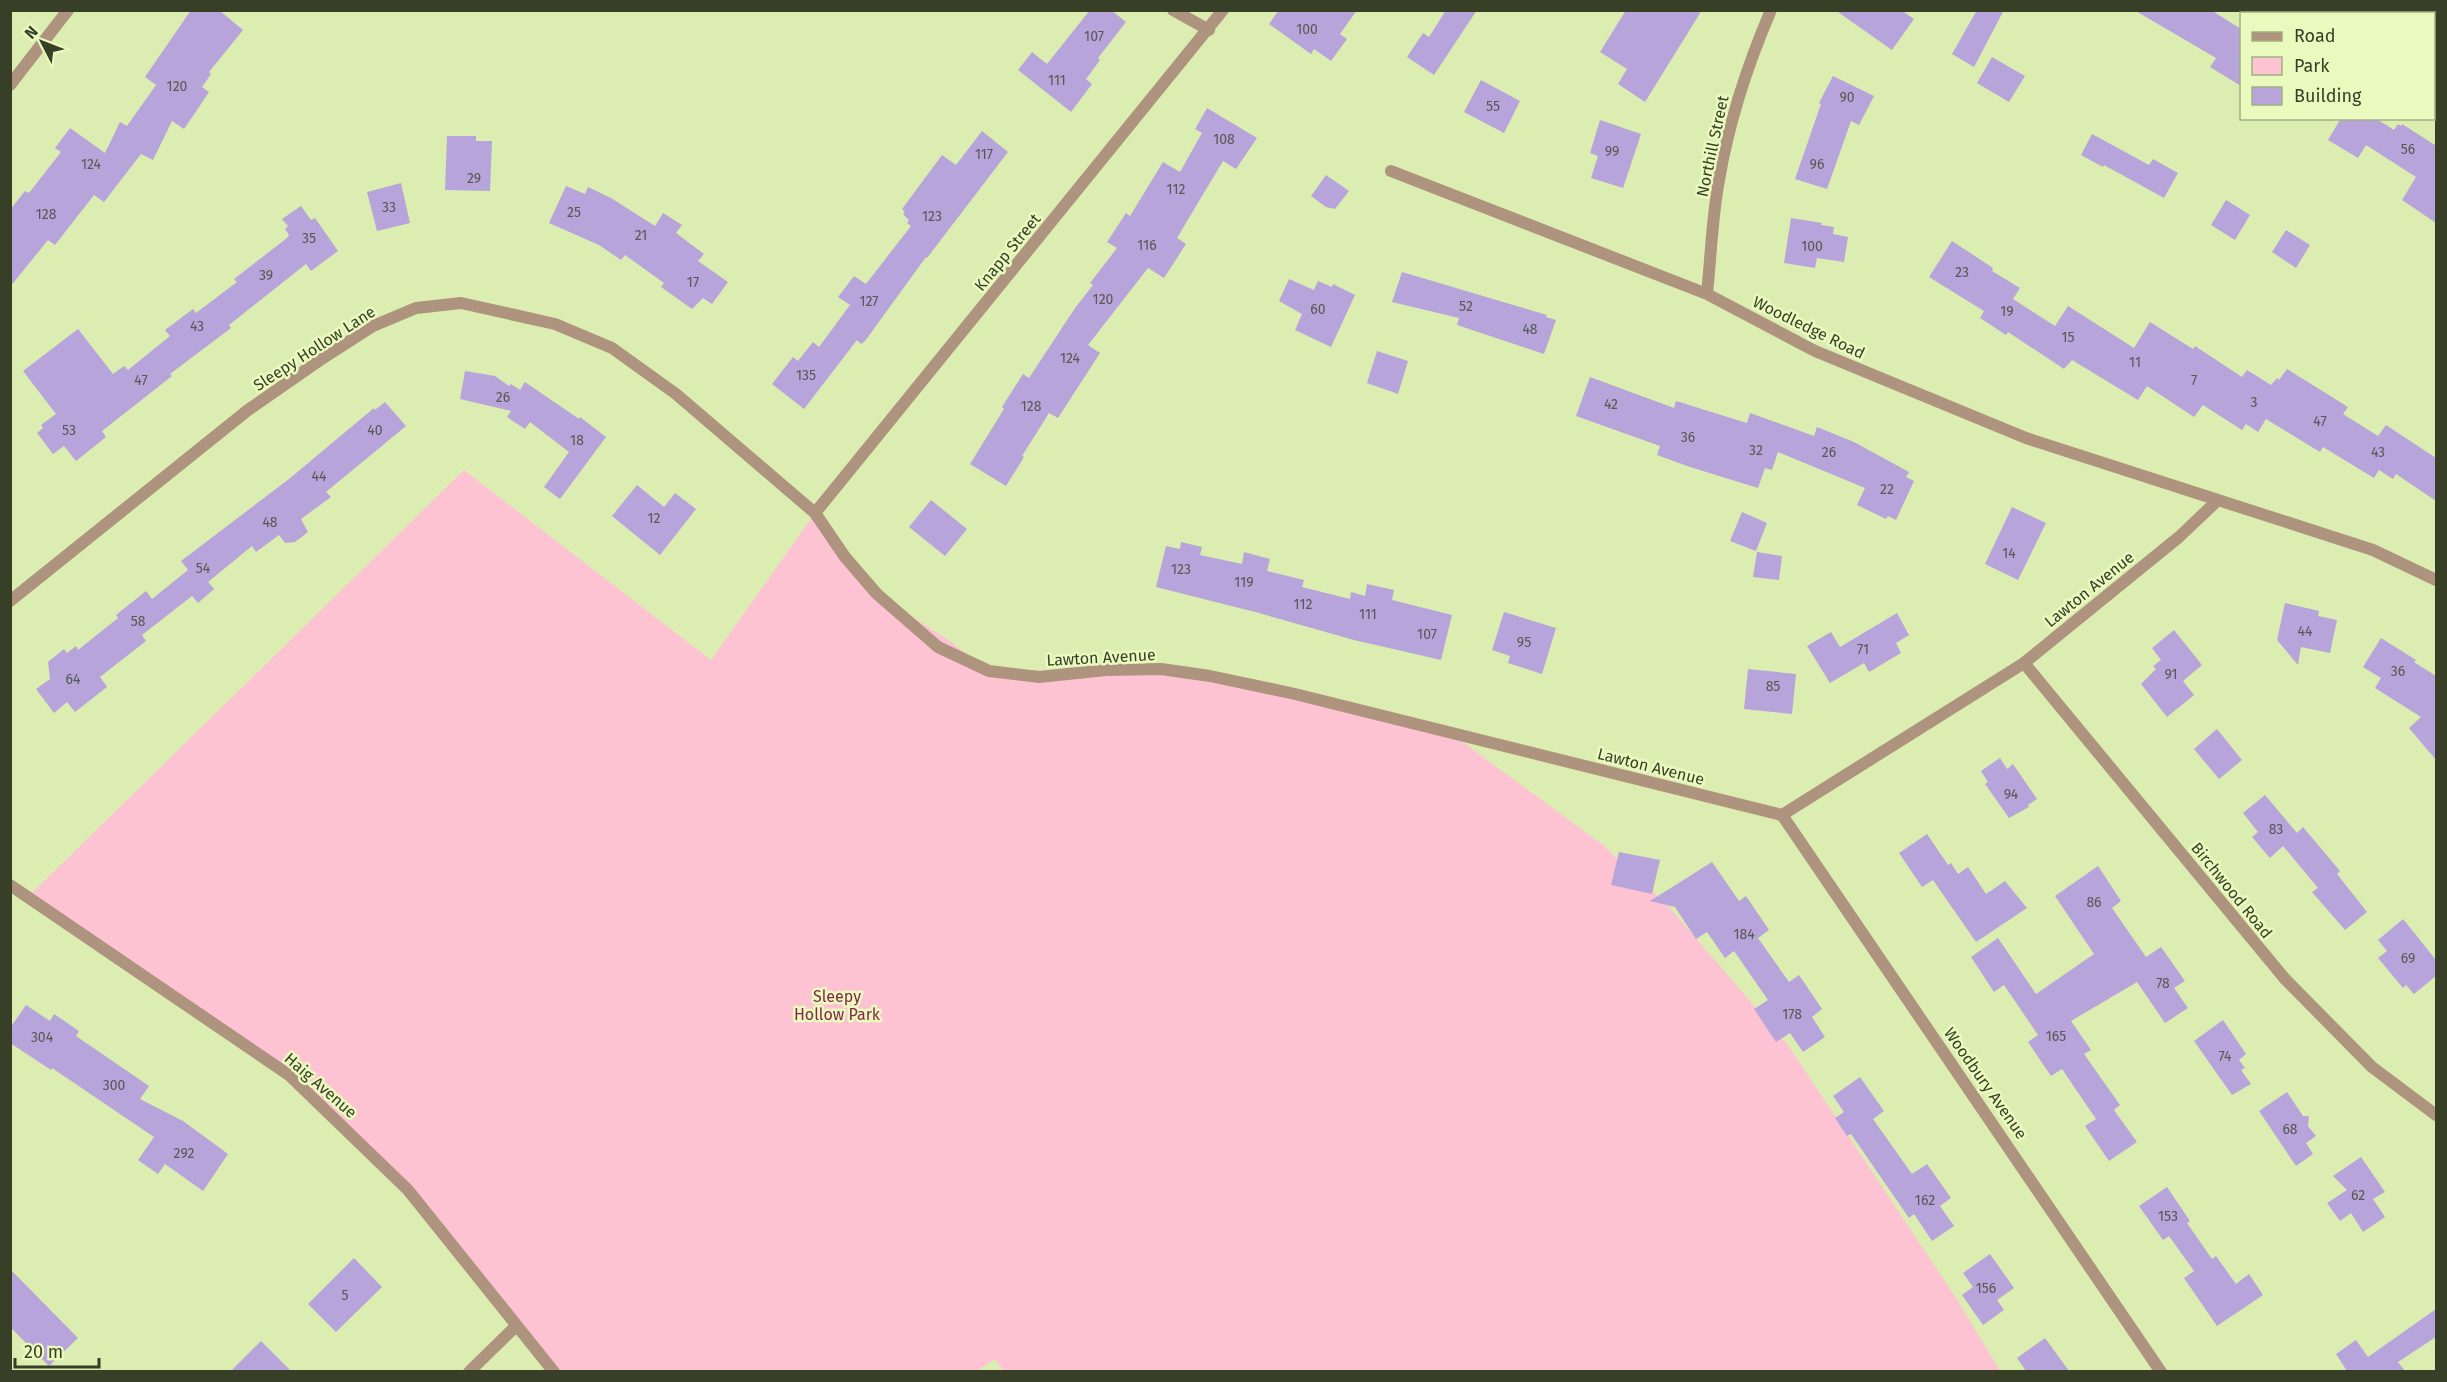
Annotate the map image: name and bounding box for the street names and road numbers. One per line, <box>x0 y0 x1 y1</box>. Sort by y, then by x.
street label: Northill Street <box>1692 93 1733 199</box>
street label: Knapp Street <box>970 210 1045 295</box>
street label: Woodledge Road <box>1750 292 1868 363</box>
street label: Sleepy Hollow Lane <box>250 302 379 395</box>
street label: Lawton Avenue <box>2041 548 2138 631</box>
street label: Lawton Avenue <box>1046 645 1156 670</box>
street label: Lawton Avenue <box>1595 744 1706 789</box>
street label: Birchwood Road <box>2187 839 2276 942</box>
street label: Woodbury Avenue <box>1940 1024 2031 1143</box>
street label: Haig Avenue <box>281 1049 361 1122</box>

